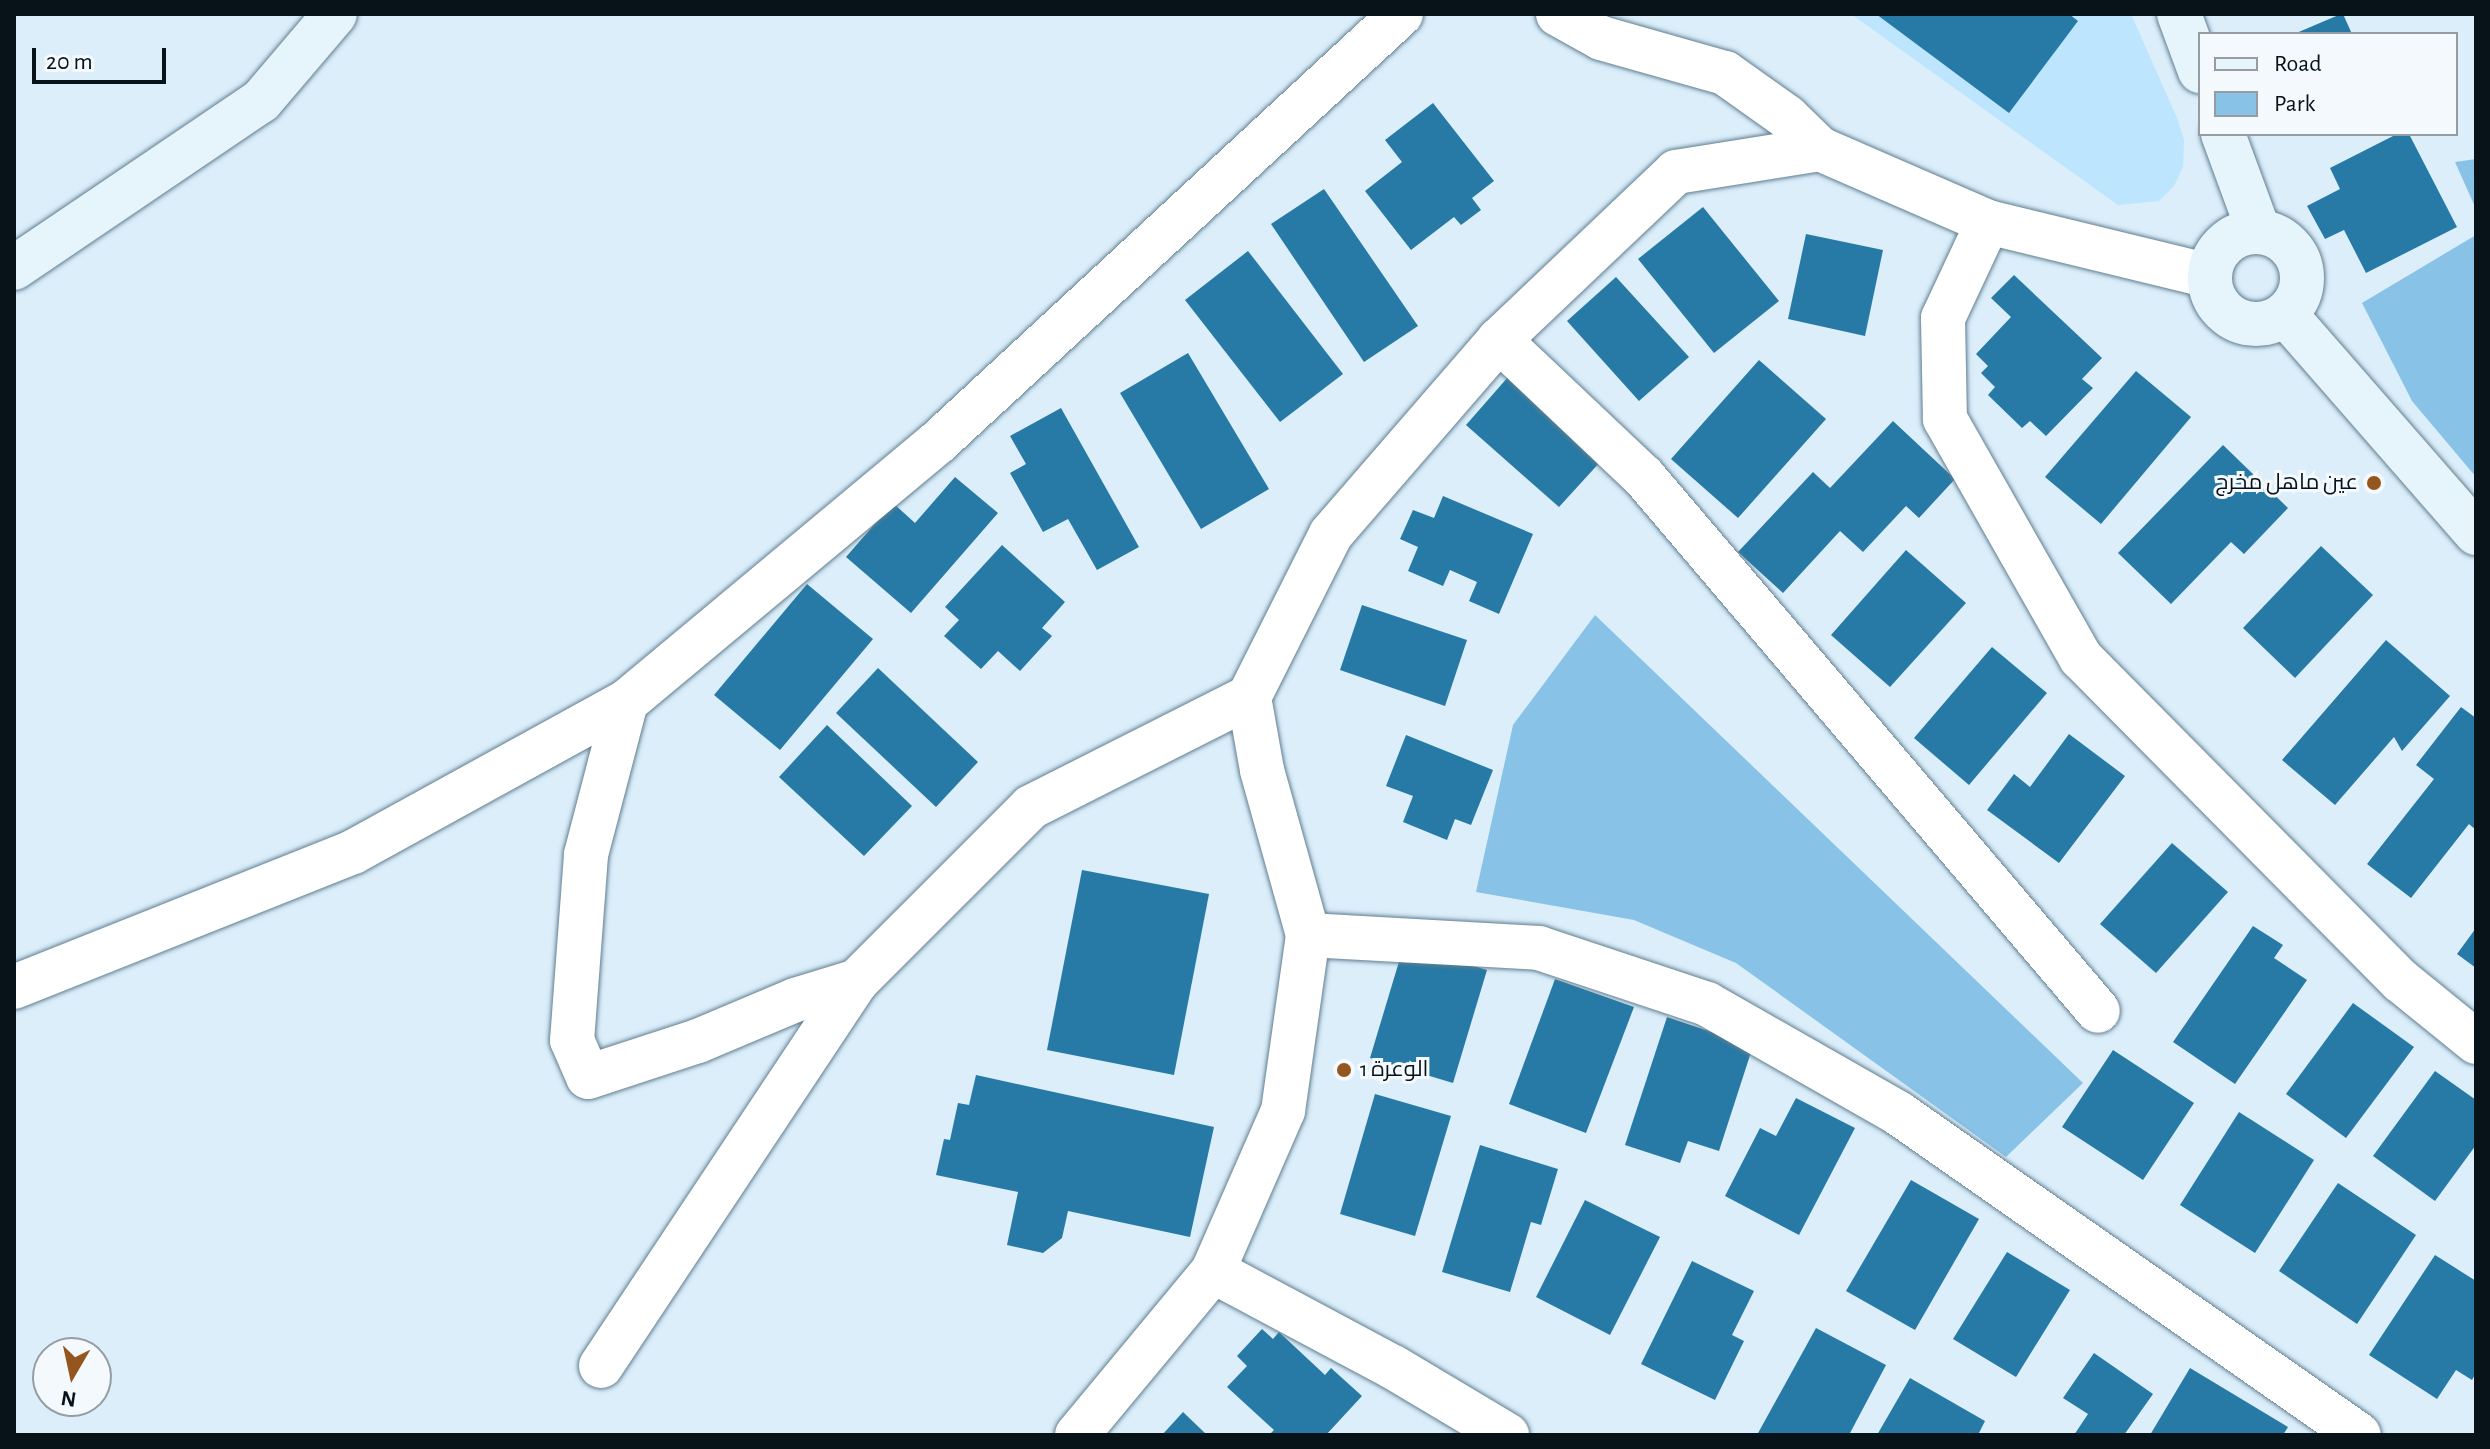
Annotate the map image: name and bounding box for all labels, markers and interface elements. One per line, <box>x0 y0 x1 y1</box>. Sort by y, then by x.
scale bar <box>36 32 170 82</box>
legend <box>2198 32 2458 136</box>
text: 20 m <box>46 50 93 74</box>
text: Road <box>2274 52 2322 76</box>
text: Park <box>2274 92 2315 116</box>
place label: عين ماهل مخرج <box>2216 470 2358 496</box>
marker: عين ماهل مخرج <box>2365 474 2383 492</box>
place label: الوعرة 1 <box>1360 1057 1428 1083</box>
marker: الوعرة 1 <box>1335 1061 1353 1079</box>
north arrow <box>32 1337 112 1417</box>
text: N <box>59 1387 78 1411</box>

